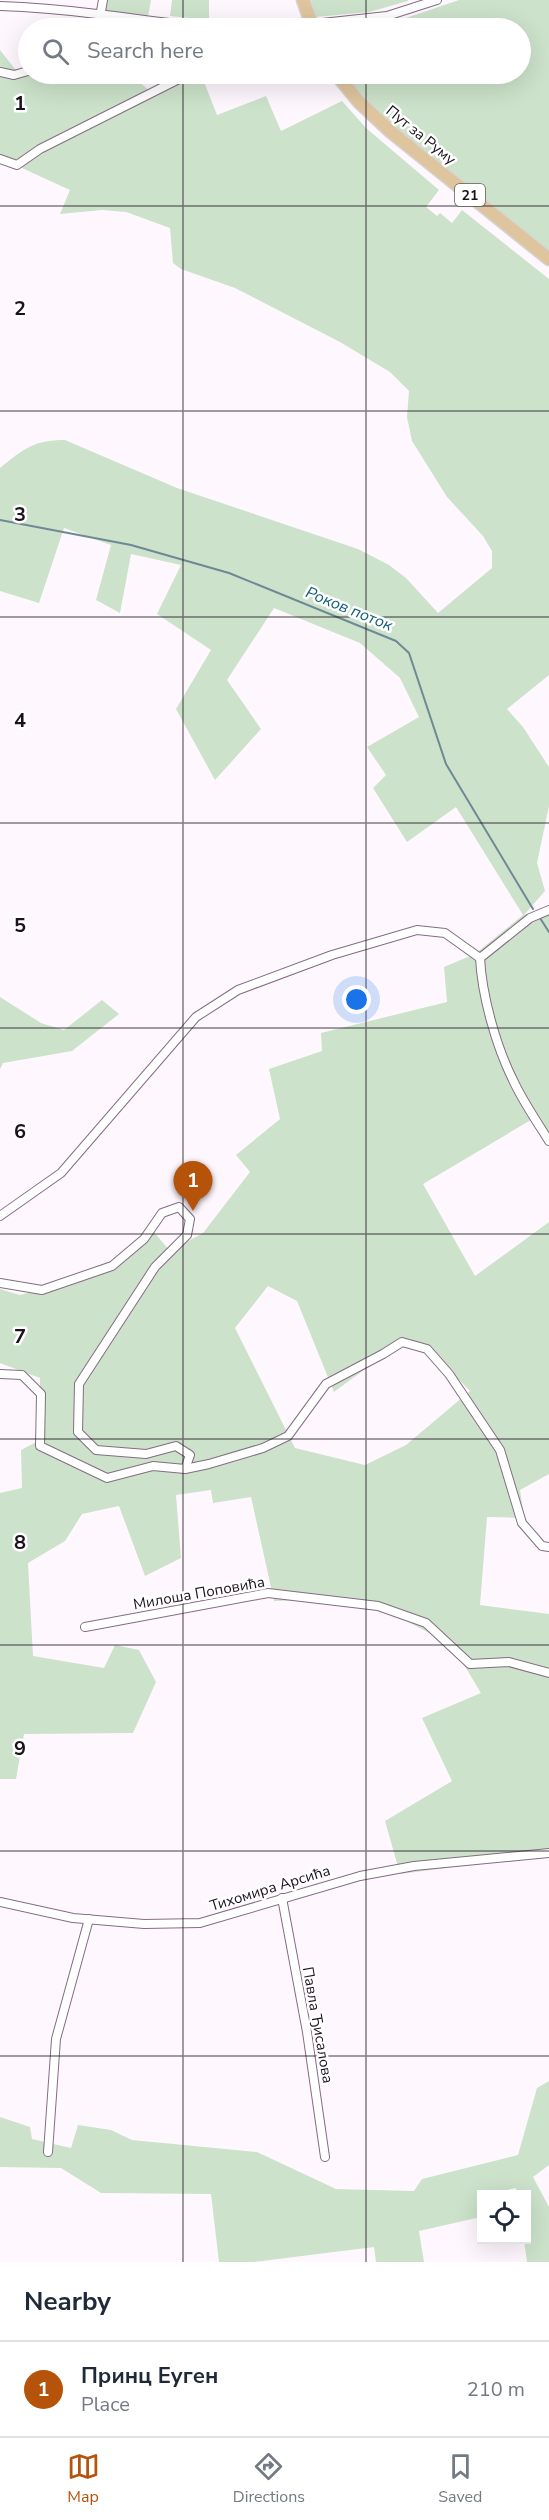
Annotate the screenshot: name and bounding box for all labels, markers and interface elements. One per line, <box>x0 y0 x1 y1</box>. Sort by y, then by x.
search box <box>18 18 531 84</box>
icon: search <box>39 35 72 68</box>
text: Search here <box>87 36 204 66</box>
text: 1 <box>14 90 26 117</box>
street label: Пут за Руму <box>382 101 460 169</box>
road number: 21 <box>455 184 485 206</box>
text: 2 <box>14 295 26 322</box>
text: 3 <box>14 501 26 528</box>
water label: Роков поток <box>302 582 396 637</box>
text: 4 <box>14 707 26 734</box>
text: 5 <box>14 912 26 939</box>
your location <box>342 985 371 1014</box>
text: 6 <box>14 1118 26 1145</box>
pin: 1 <box>174 1162 212 1211</box>
text: 7 <box>14 1323 26 1350</box>
text: 8 <box>14 1529 26 1556</box>
street label: Милоша Поповића <box>132 1572 266 1614</box>
text: 9 <box>14 1735 26 1762</box>
street label: Тихомира Арсића <box>207 1860 333 1916</box>
street label: Павла Ђисалова <box>298 1965 338 2085</box>
map controls <box>477 2190 531 2244</box>
button: locate <box>477 2190 531 2244</box>
text: Nearby <box>24 2284 111 2319</box>
text: Принц Еуген <box>81 2361 218 2391</box>
text: 1 <box>38 2376 50 2403</box>
text: 210 m <box>467 2376 525 2403</box>
text: Place <box>81 2391 130 2418</box>
tab: Map <box>67 2450 100 2508</box>
tab: Directions <box>233 2450 305 2508</box>
tab: Saved <box>438 2450 482 2508</box>

